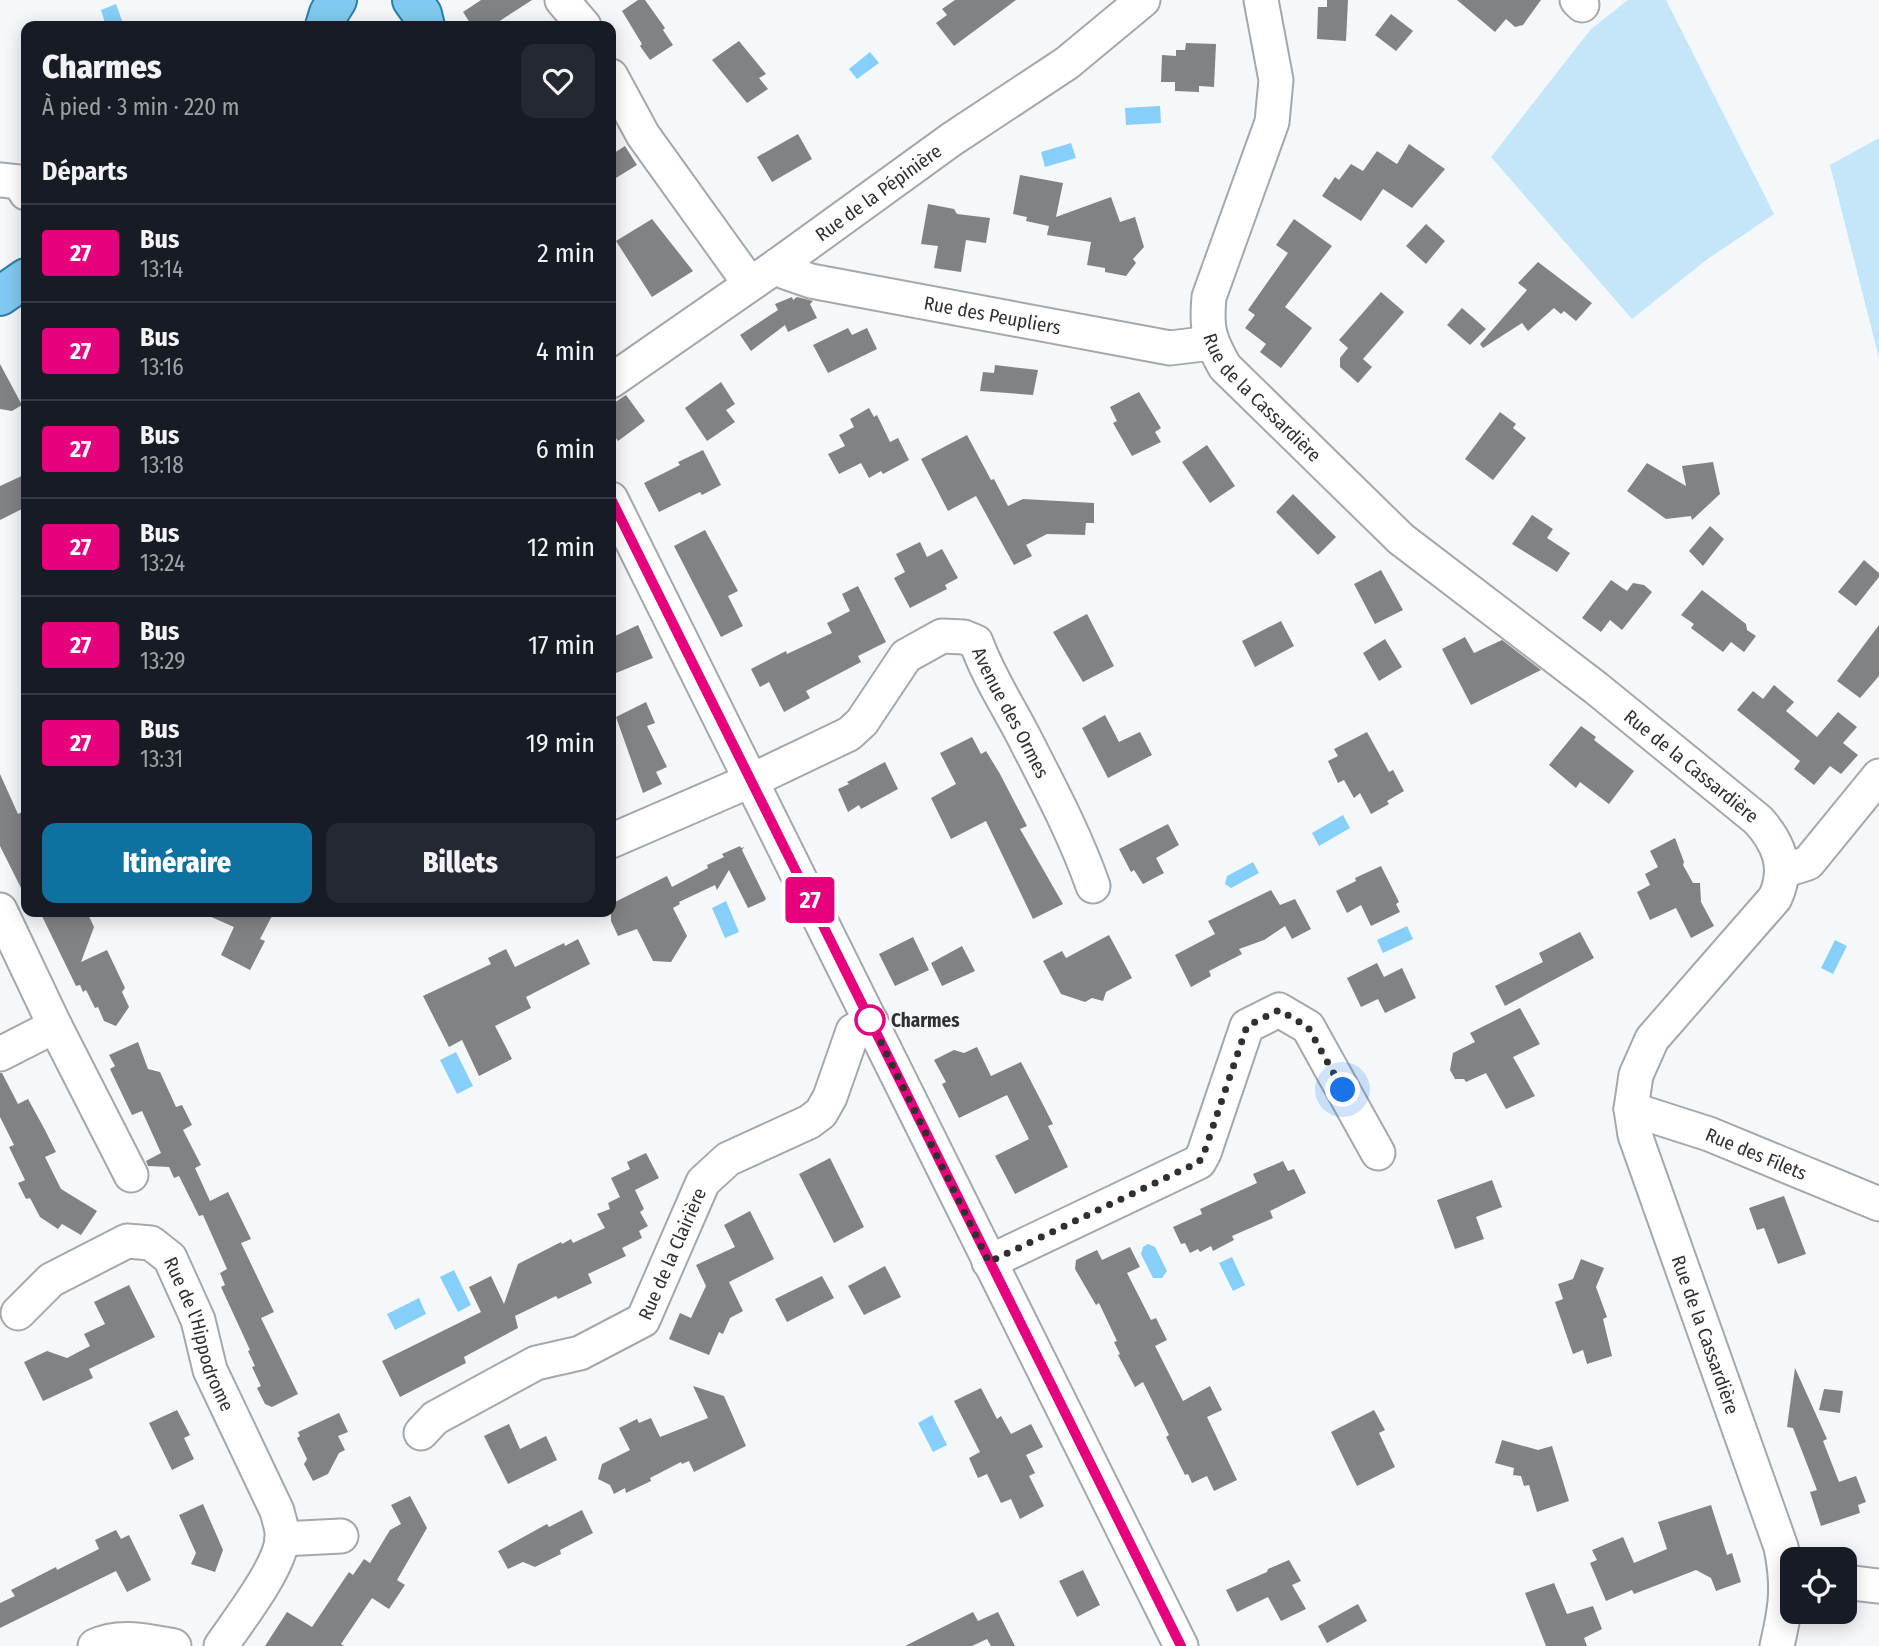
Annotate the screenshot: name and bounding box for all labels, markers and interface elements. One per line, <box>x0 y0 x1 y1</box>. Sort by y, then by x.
button: heart <box>521 44 595 118</box>
text: Charmes <box>42 47 162 87</box>
text: À pied · 3 min · 220 m <box>42 93 239 121</box>
street label: Rue de la Pépinière <box>811 139 946 246</box>
text: Départs <box>42 156 128 187</box>
text: Bus <box>140 224 179 255</box>
text: 2 min <box>537 238 595 269</box>
text: 27 <box>70 239 91 267</box>
text: 13:14 <box>140 255 183 283</box>
street label: Rue des Peupliers <box>922 291 1063 339</box>
text: Bus <box>140 322 179 353</box>
street label: Rue de la Cassardière <box>1199 330 1326 466</box>
text: 4 min <box>536 336 595 367</box>
text: 27 <box>70 337 91 365</box>
text: 13:16 <box>140 353 184 381</box>
text: Bus <box>140 420 179 451</box>
text: 6 min <box>536 434 595 465</box>
text: 27 <box>70 435 91 463</box>
text: 13:18 <box>140 451 184 479</box>
text: Bus <box>140 518 179 549</box>
text: 12 min <box>527 532 595 563</box>
text: 27 <box>70 533 91 561</box>
text: 13:24 <box>140 549 185 577</box>
text: Bus <box>140 616 179 647</box>
text: 17 min <box>528 630 595 661</box>
text: 27 <box>70 631 91 659</box>
street label: Avenue des Ormes <box>968 644 1054 782</box>
text: 13:29 <box>140 647 185 675</box>
street label: Rue de la Cassardière <box>1620 704 1764 828</box>
text: Bus <box>140 714 179 745</box>
text: 19 min <box>526 728 595 759</box>
text: 27 <box>70 729 91 757</box>
text: 13:31 <box>140 745 183 773</box>
button: Itinéraire <box>42 823 312 903</box>
button: Billets <box>326 823 595 903</box>
line badge: 27 <box>778 877 842 923</box>
text: 27 <box>799 886 821 914</box>
marker: Charmes <box>855 1005 885 1035</box>
place label: Charmes <box>891 1009 960 1032</box>
your location <box>1325 1072 1360 1107</box>
street label: Rue des Filets <box>1702 1122 1810 1185</box>
street label: Rue de la Clairière <box>633 1184 711 1323</box>
street label: Rue de la Cassardière <box>1667 1252 1744 1417</box>
street label: Rue de l'Hippodrome <box>159 1253 239 1415</box>
map controls <box>1780 1547 1857 1624</box>
button: locate <box>1780 1547 1857 1624</box>

